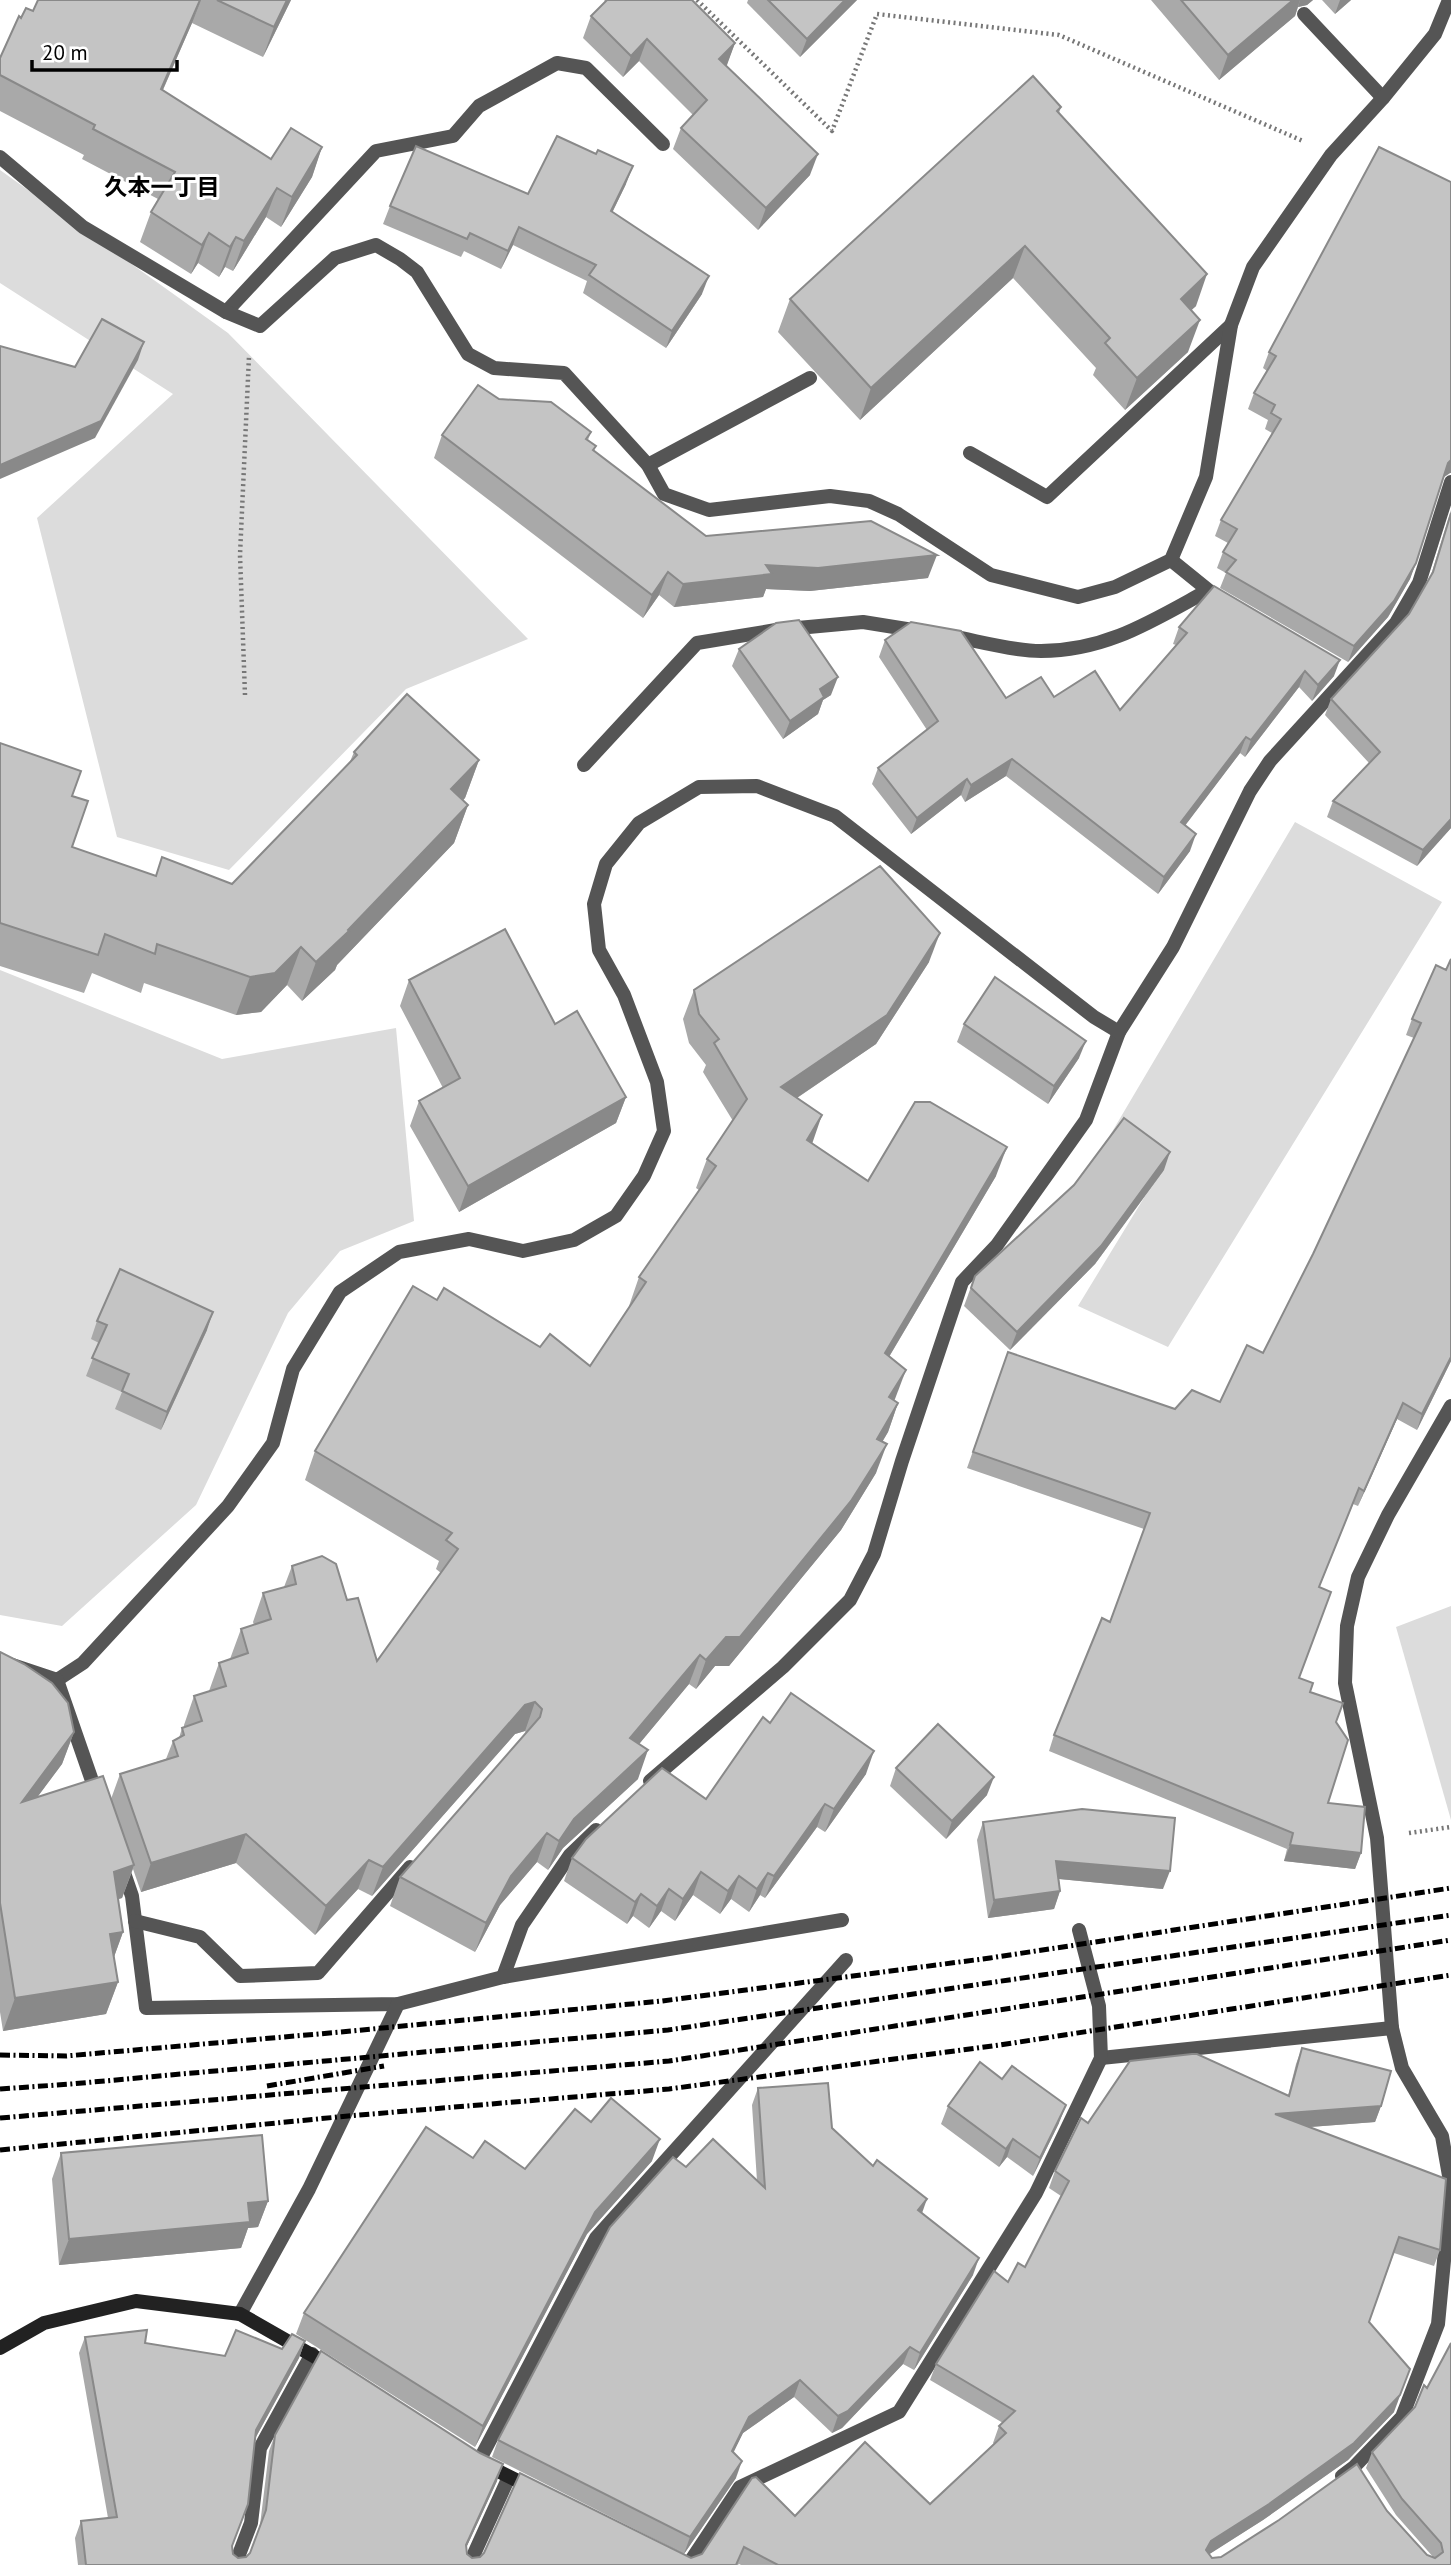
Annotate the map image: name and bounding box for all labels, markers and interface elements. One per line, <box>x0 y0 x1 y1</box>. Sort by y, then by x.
scale bar <box>32 28 177 72</box>
text: 20 m <box>42 39 88 66</box>
district label: 久本一丁目 <box>105 172 220 201</box>

